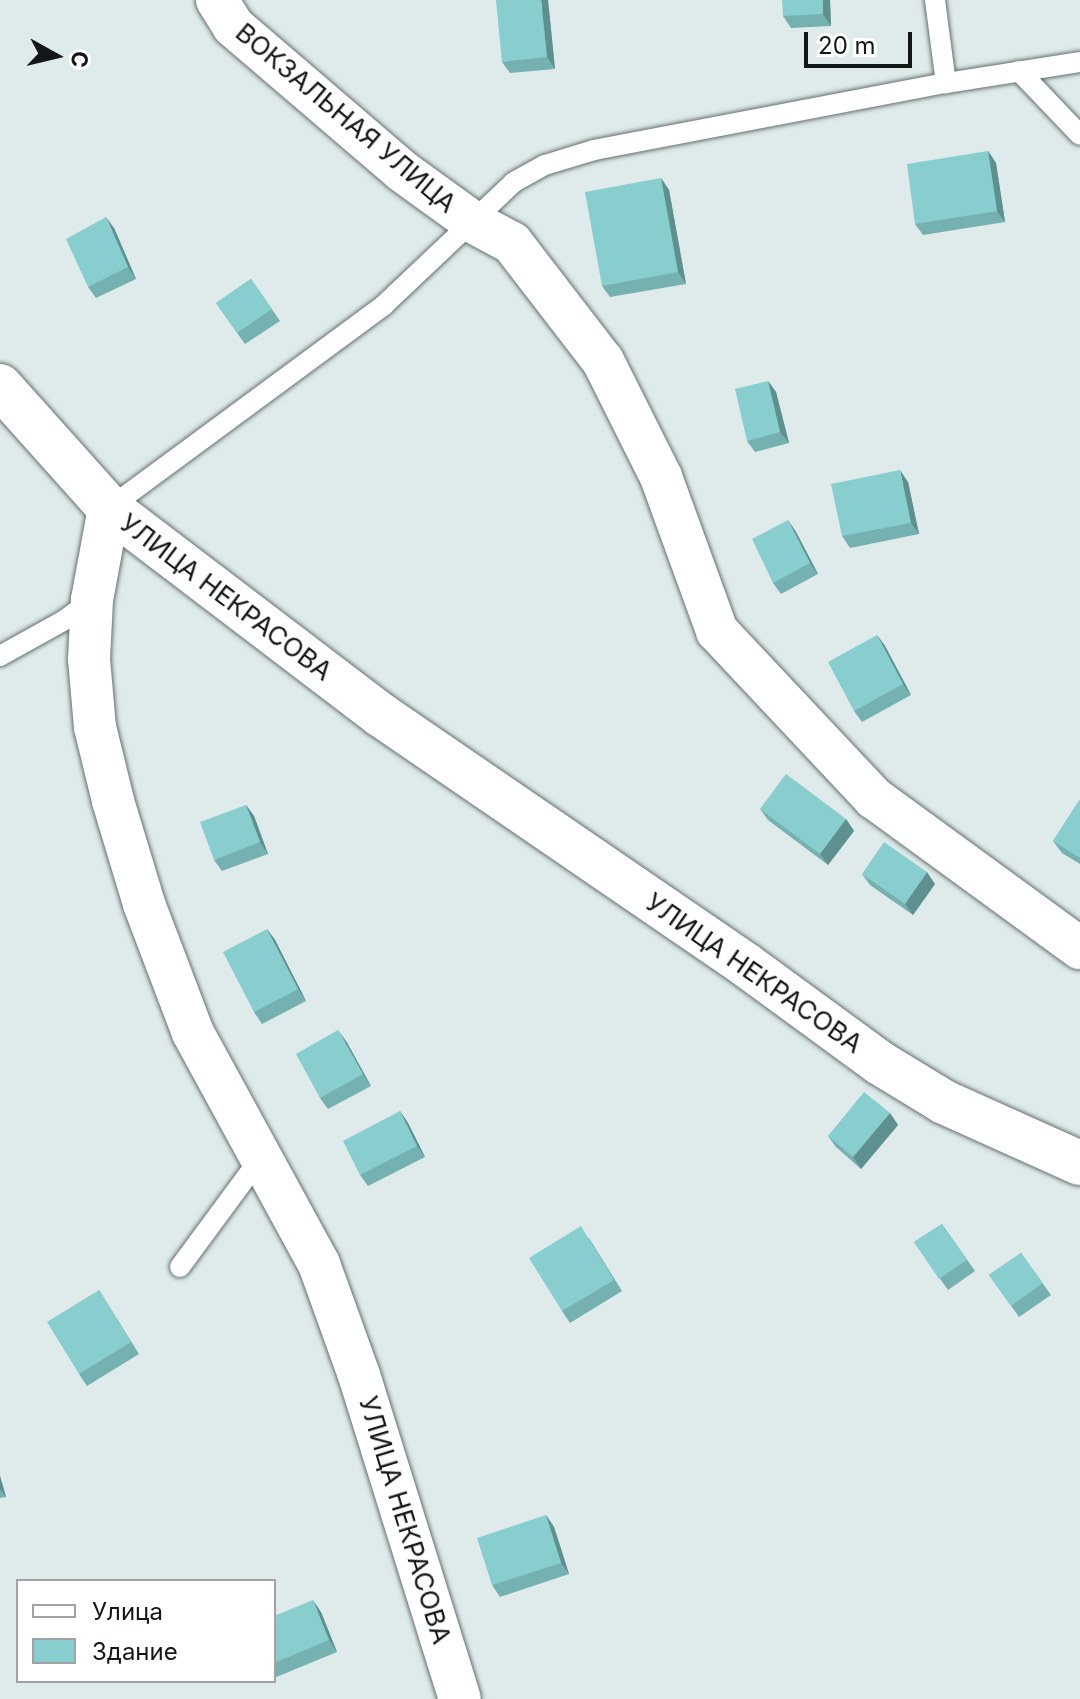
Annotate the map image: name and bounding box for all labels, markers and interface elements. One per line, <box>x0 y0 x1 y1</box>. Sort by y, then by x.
north arrow <box>16 16 96 96</box>
scale bar <box>808 16 916 66</box>
street label: ВОКЗАЛЬНАЯ УЛИЦА <box>229 17 463 219</box>
text: 20 m <box>818 31 876 60</box>
text: С <box>66 49 94 69</box>
street label: УЛИЦА НЕКРАСОВА <box>114 507 338 687</box>
street label: УЛИЦА НЕКРАСОВА <box>640 886 868 1060</box>
street label: УЛИЦА НЕКРАСОВА <box>352 1392 458 1648</box>
legend <box>16 1579 276 1683</box>
text: Улица <box>92 1597 163 1626</box>
text: Здание <box>92 1637 178 1666</box>

